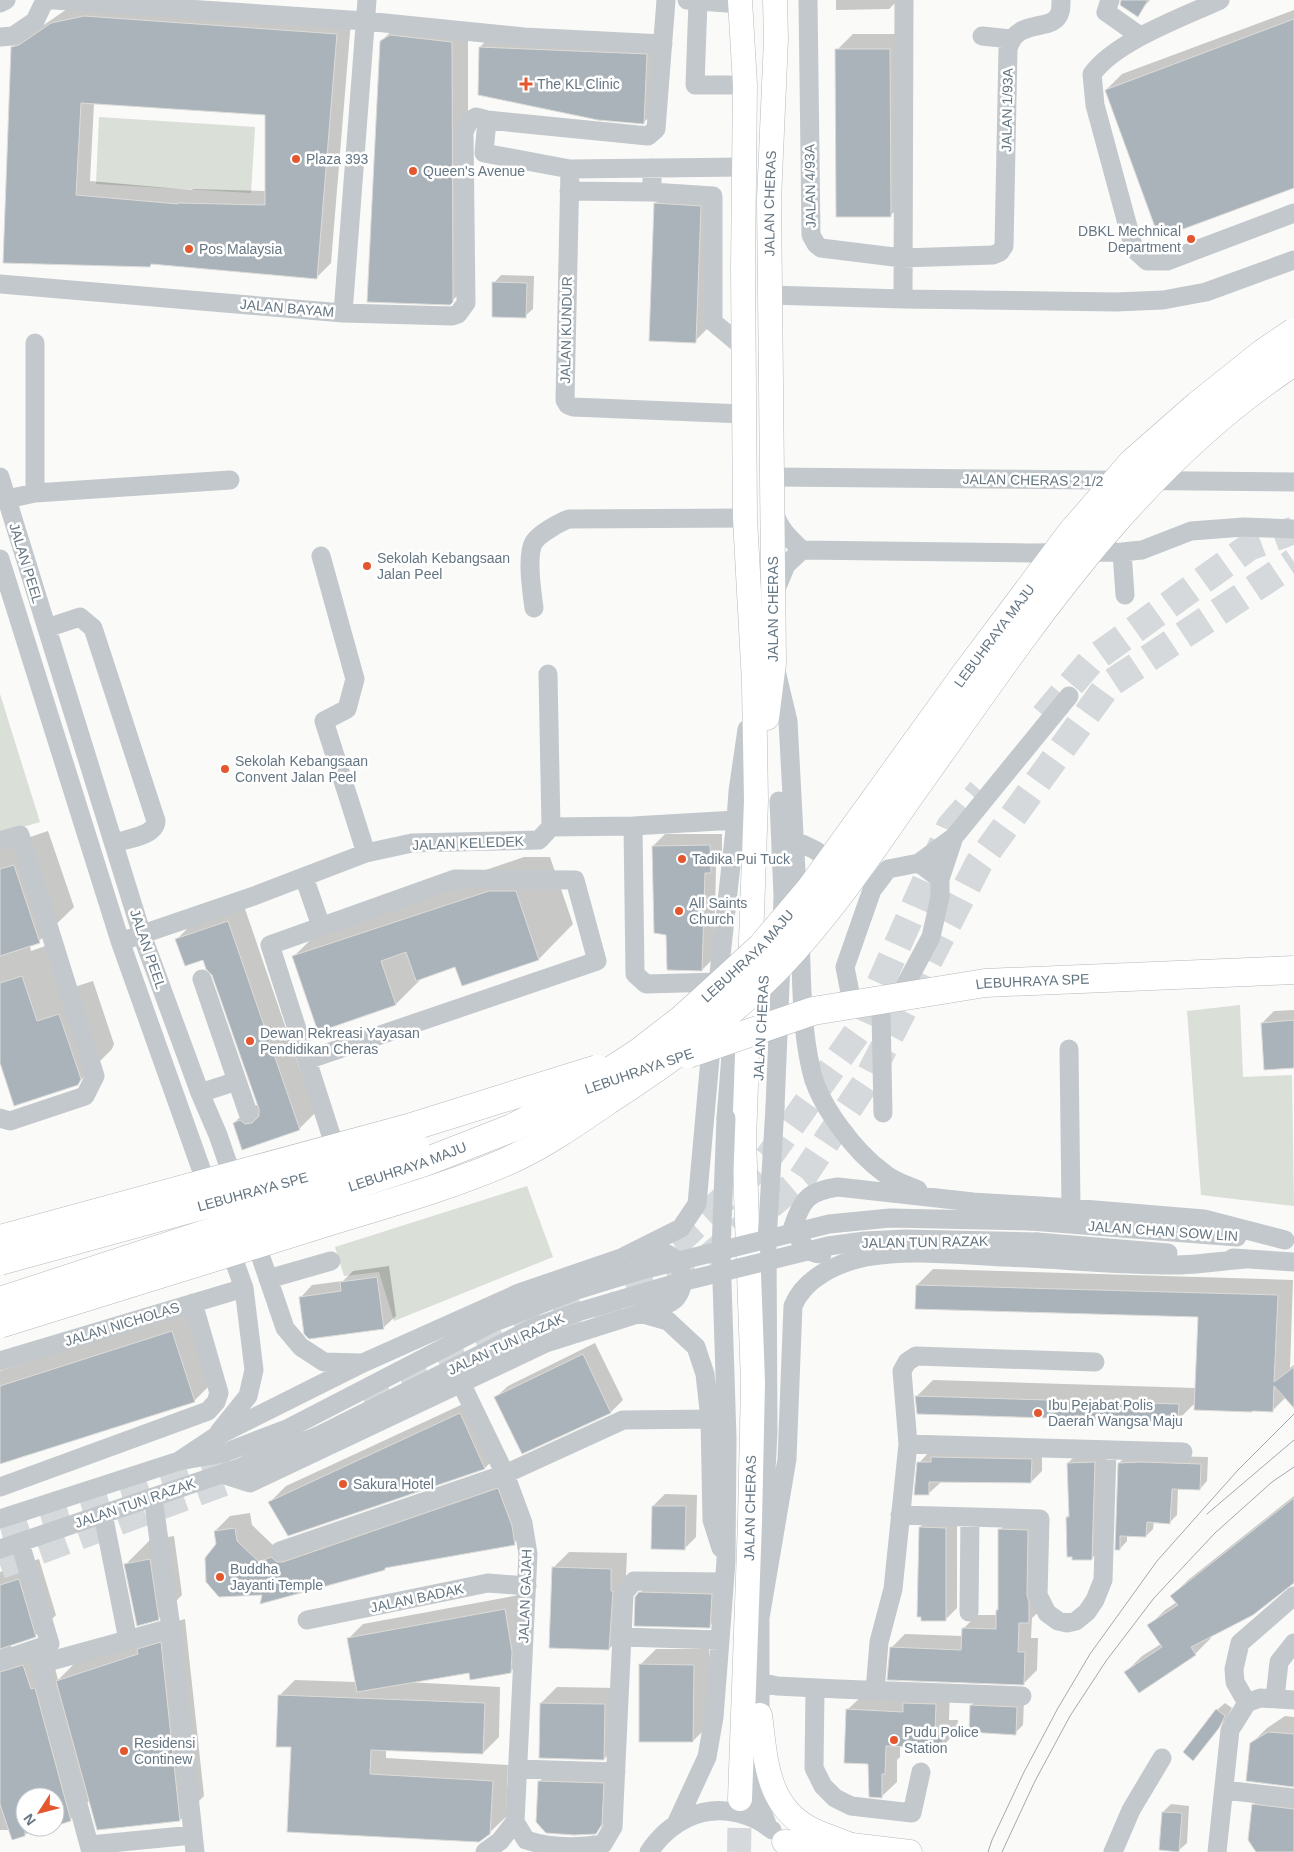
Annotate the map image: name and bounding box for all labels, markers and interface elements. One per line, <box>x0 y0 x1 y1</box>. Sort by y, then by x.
street label: JALAN 1/93A <box>998 67 1016 152</box>
place label: The KL Clinic <box>537 76 620 92</box>
marker: The KL Clinic <box>519 77 533 91</box>
street label: JALAN 4/93A <box>801 143 819 228</box>
street label: JALAN CHERAS <box>761 150 779 257</box>
place label: Plaza 393 <box>306 151 368 167</box>
marker: Plaza 393 <box>290 153 302 165</box>
place label: Queen's Avenue <box>423 163 525 179</box>
marker: Queen's Avenue <box>407 165 419 177</box>
place label: DBKL Mechnical Department <box>1078 223 1181 255</box>
marker: DBKL Mechnical Department <box>1185 233 1197 245</box>
place label: Pos Malaysia <box>199 241 282 257</box>
marker: Pos Malaysia <box>183 243 195 255</box>
street label: JALAN KUNDUR <box>557 276 575 384</box>
street label: JALAN BAYAM <box>239 296 335 320</box>
street label: JALAN CHERAS 2 1/2 <box>962 471 1104 489</box>
street label: JALAN PEEL <box>6 521 46 605</box>
place label: Sekolah Kebangsaan Jalan Peel <box>377 550 510 582</box>
street label: JALAN CHERAS <box>765 556 781 662</box>
marker: Sekolah Kebangsaan Jalan Peel <box>361 560 373 572</box>
street label: LEBUHRAYA MAJU <box>951 581 1038 690</box>
place label: Sekolah Kebangsaan Convent Jalan Peel <box>235 753 368 785</box>
marker: Sekolah Kebangsaan Convent Jalan Peel <box>219 763 231 775</box>
street label: JALAN KELEDEK <box>412 833 525 853</box>
place label: Tadika Pui Tuck <box>692 851 791 867</box>
marker: Tadika Pui Tuck <box>676 853 688 865</box>
place label: All Saints Church <box>689 895 747 927</box>
marker: All Saints Church <box>673 905 685 917</box>
street label: JALAN PEEL <box>127 907 169 991</box>
street label: LEBUHRAYA MAJU <box>698 907 797 1005</box>
street label: LEBUHRAYA SPE <box>974 971 1090 992</box>
street label: JALAN CHERAS <box>750 975 772 1081</box>
place label: Dewan Rekreasi Yayasan Pendidikan Cheras <box>260 1025 420 1057</box>
marker: Dewan Rekreasi Yayasan Pendidikan Cheras <box>244 1035 256 1047</box>
street label: LEBUHRAYA SPE <box>583 1045 695 1097</box>
street label: LEBUHRAYA MAJU <box>346 1139 469 1195</box>
street label: LEBUHRAYA SPE <box>196 1169 310 1214</box>
street label: JALAN CHAN SOW LIN <box>1088 1218 1238 1244</box>
street label: JALAN TUN RAZAK <box>862 1233 989 1251</box>
street label: JALAN NICHOLAS <box>63 1299 181 1349</box>
street label: JALAN TUN RAZAK <box>445 1310 567 1378</box>
place label: Ibu Pejabat Polis Daerah Wangsa Maju <box>1048 1397 1183 1429</box>
marker: Ibu Pejabat Polis Daerah Wangsa Maju <box>1032 1407 1044 1419</box>
street label: JALAN CHERAS <box>741 1455 759 1561</box>
street label: JALAN TUN RAZAK <box>73 1475 198 1531</box>
place label: Sakura Hotel <box>353 1476 434 1492</box>
marker: Sakura Hotel <box>337 1478 349 1490</box>
street label: JALAN GAJAH <box>515 1549 535 1643</box>
place label: Buddha Jayanti Temple <box>230 1561 323 1593</box>
marker: Buddha Jayanti Temple <box>214 1571 226 1583</box>
street label: JALAN BADAK <box>369 1580 466 1616</box>
place label: Pudu Police Station <box>904 1724 979 1756</box>
marker: Pudu Police Station <box>888 1734 900 1746</box>
place label: Residensi Continew <box>134 1735 195 1767</box>
marker: Residensi Continew <box>118 1745 130 1757</box>
north arrow <box>15 1787 65 1837</box>
text: N <box>20 1811 39 1828</box>

